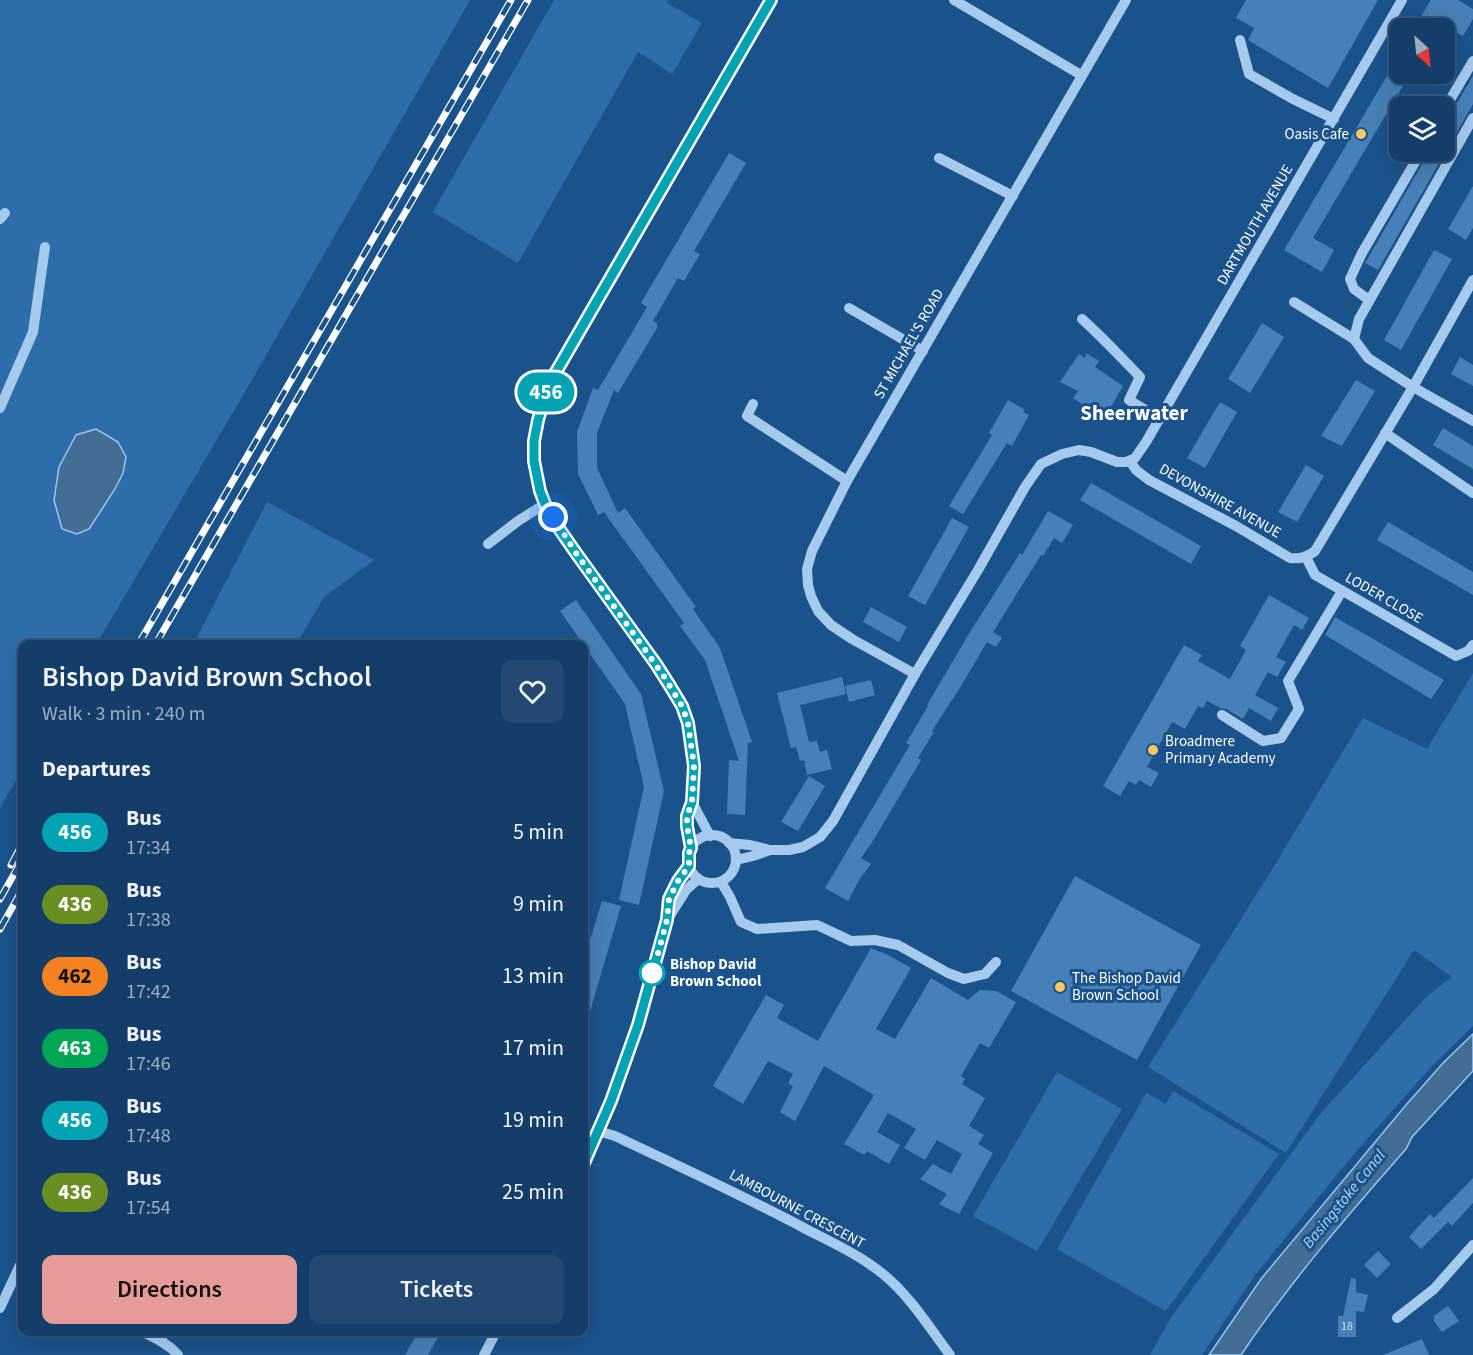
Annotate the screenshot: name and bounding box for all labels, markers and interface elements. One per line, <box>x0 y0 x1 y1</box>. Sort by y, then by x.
north arrow <box>1389 18 1455 84</box>
map controls <box>1389 18 1455 162</box>
button: layers <box>1389 96 1455 162</box>
place label: Oasis Cafe <box>1284 124 1349 145</box>
marker: Oasis Cafe <box>1354 127 1368 141</box>
street label: DARTMOUTH AVENUE <box>1212 161 1298 289</box>
street label: ST MICHAEL'S ROAD <box>869 285 949 403</box>
line badge: 456 <box>512 372 580 412</box>
text: 456 <box>529 377 563 407</box>
district label: Sheerwater <box>1080 398 1188 428</box>
street label: DEVONSHIRE AVENUE <box>1155 459 1285 543</box>
your location <box>538 502 568 532</box>
street label: LODER CLOSE <box>1341 567 1427 629</box>
text: Bishop David Brown School <box>42 657 372 697</box>
button: heart <box>501 660 564 723</box>
text: Walk · 3 min · 240 m <box>42 700 205 728</box>
place label: Broadmere Primary Academy <box>1165 731 1276 769</box>
marker: Broadmere Primary Academy <box>1146 743 1160 757</box>
text: Departures <box>42 753 151 785</box>
text: Bus <box>126 802 162 834</box>
text: 5 min <box>513 816 564 848</box>
text: 456 <box>58 817 92 847</box>
text: 17:34 <box>126 834 171 862</box>
text: Bus <box>126 874 162 906</box>
text: 9 min <box>513 888 564 920</box>
text: 436 <box>58 889 92 919</box>
text: 17:38 <box>126 906 171 934</box>
text: Bus <box>126 946 162 978</box>
place label: Bishop David Brown School <box>670 954 762 992</box>
text: 13 min <box>502 960 564 992</box>
marker: Bishop David Brown School <box>639 960 665 986</box>
text: 462 <box>58 961 92 991</box>
place label: The Bishop David Brown School <box>1072 968 1181 1006</box>
text: 17:42 <box>126 978 171 1006</box>
marker: The Bishop David Brown School <box>1053 980 1067 994</box>
text: Bus <box>126 1018 162 1050</box>
text: 17 min <box>502 1032 564 1064</box>
text: 463 <box>58 1033 92 1063</box>
text: 17:46 <box>126 1050 171 1078</box>
text: Bus <box>126 1090 162 1122</box>
text: 19 min <box>502 1104 564 1136</box>
text: 456 <box>58 1105 92 1135</box>
text: 17:48 <box>126 1122 171 1150</box>
water label: Basingstoke Canal <box>1297 1145 1391 1253</box>
text: Bus <box>126 1162 162 1194</box>
street label: LAMBOURNE CRESCENT <box>725 1164 869 1254</box>
text: 25 min <box>502 1176 564 1208</box>
text: 436 <box>58 1177 92 1207</box>
text: 17:54 <box>126 1194 171 1222</box>
button: Directions <box>42 1255 297 1324</box>
button: Tickets <box>309 1255 564 1324</box>
house number: 18 <box>1341 1318 1353 1335</box>

